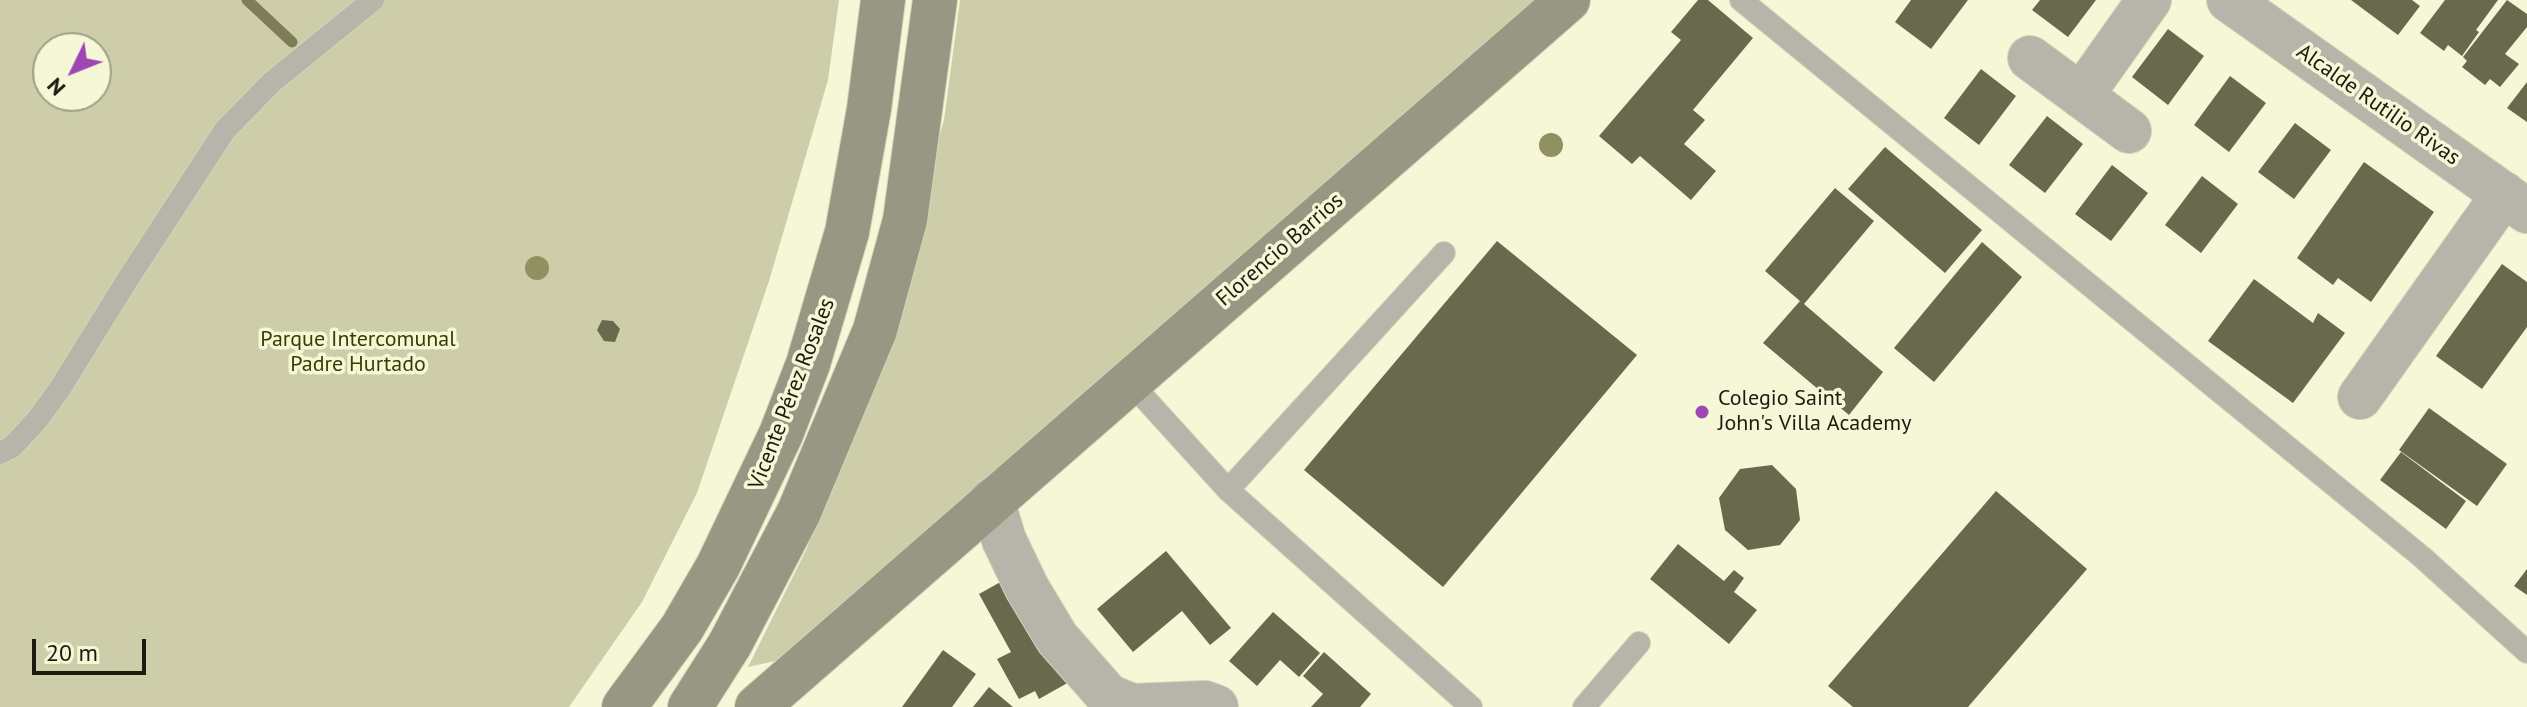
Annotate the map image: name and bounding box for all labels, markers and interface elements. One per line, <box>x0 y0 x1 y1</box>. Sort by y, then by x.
north arrow <box>32 32 112 112</box>
street label: Alcalde Rutilio Rivas <box>2291 39 2465 171</box>
text: N <box>41 72 71 102</box>
street label: Florencio Barrios <box>1211 188 1349 312</box>
street label: Vicente Pérez Rosales <box>743 295 841 493</box>
park label: Parque Intercomunal Padre Hurtado <box>260 327 456 378</box>
place label: Colegio Saint John's Villa Academy <box>1718 386 1911 438</box>
marker: Colegio Saint John's Villa Academy <box>1693 403 1711 421</box>
scale bar <box>36 623 150 673</box>
text: 20 m <box>46 637 98 668</box>

